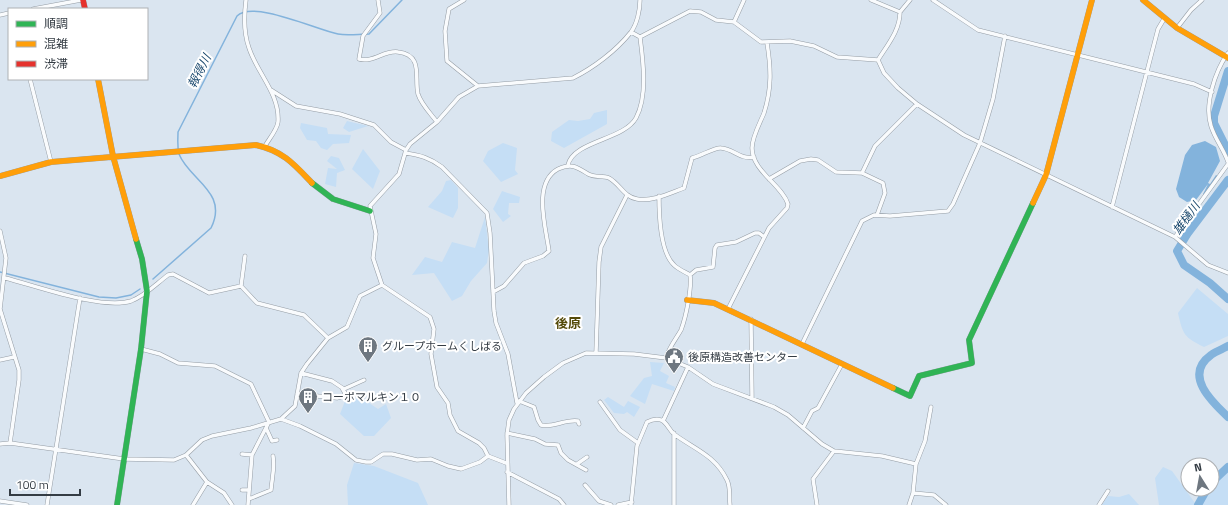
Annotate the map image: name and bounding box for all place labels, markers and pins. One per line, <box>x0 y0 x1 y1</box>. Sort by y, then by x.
building icon: グループホームくしばる <box>357 335 379 363</box>
place label: グループホームくしばる <box>382 338 502 354</box>
public building icon: 後原構造改善センター <box>663 346 685 374</box>
place label: 後原構造改善センター <box>688 349 798 365</box>
building icon: コーポマルキン１０ <box>297 386 319 414</box>
place label: コーポマルキン１０ <box>322 389 421 405</box>

